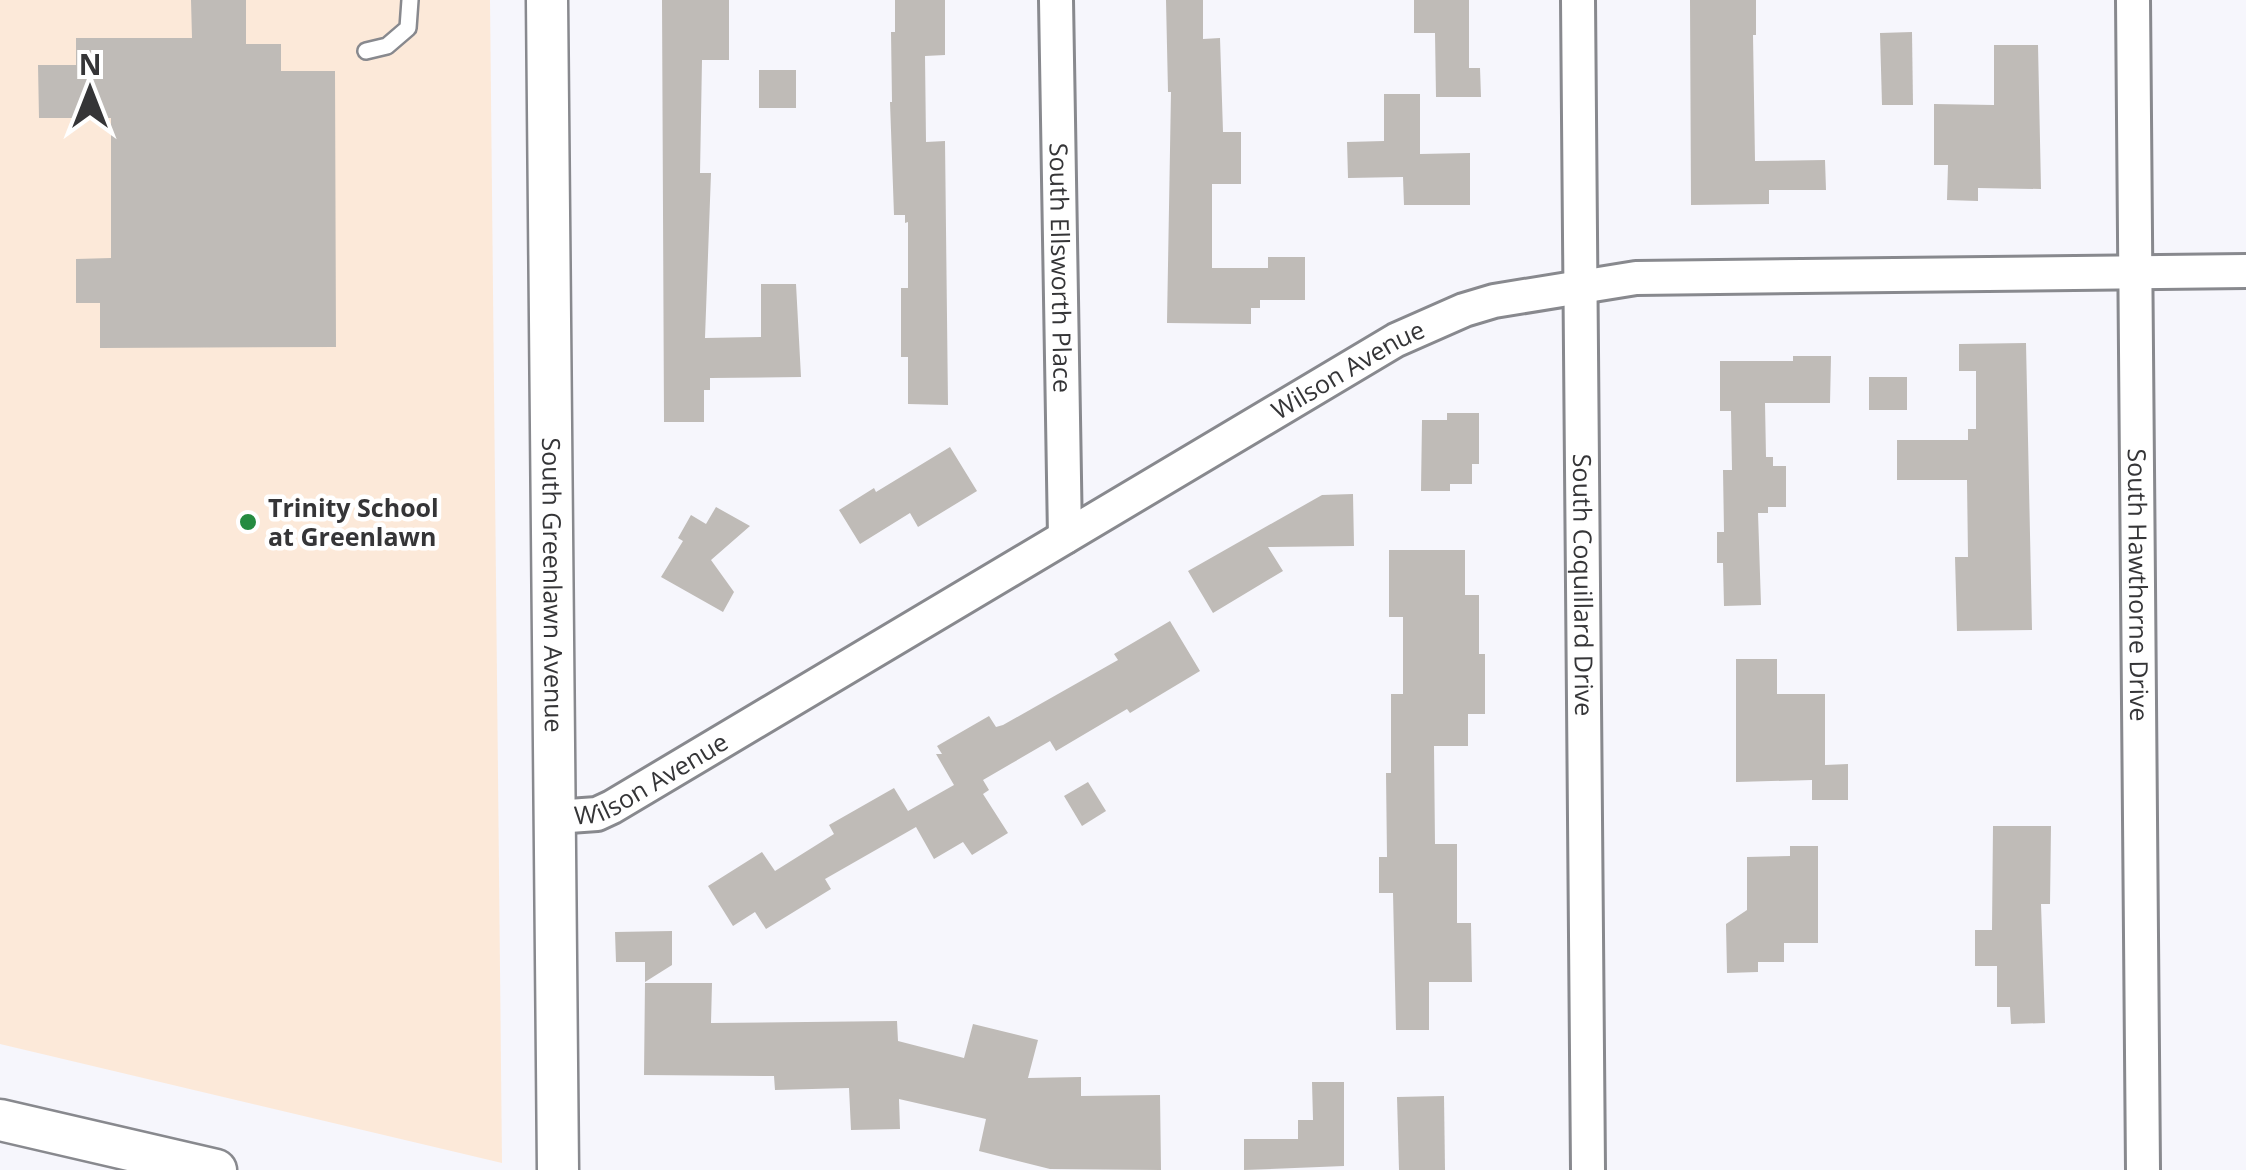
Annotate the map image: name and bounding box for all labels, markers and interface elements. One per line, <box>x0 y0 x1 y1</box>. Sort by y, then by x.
north arrow <box>40 40 140 140</box>
text: N <box>79 45 101 83</box>
street label: South Ellsworth Place <box>1042 143 1081 393</box>
street label: Wilson Avenue <box>1265 312 1430 426</box>
street label: South Greenlawn Avenue <box>535 437 572 733</box>
street label: South Hawthorne Drive <box>2121 448 2157 722</box>
street label: South Coquillard Drive <box>1566 454 1602 716</box>
place label: Trinity School at Greenlawn <box>268 490 439 553</box>
marker: Trinity School at Greenlawn <box>237 511 259 533</box>
street label: Wilson Avenue <box>573 724 734 832</box>

